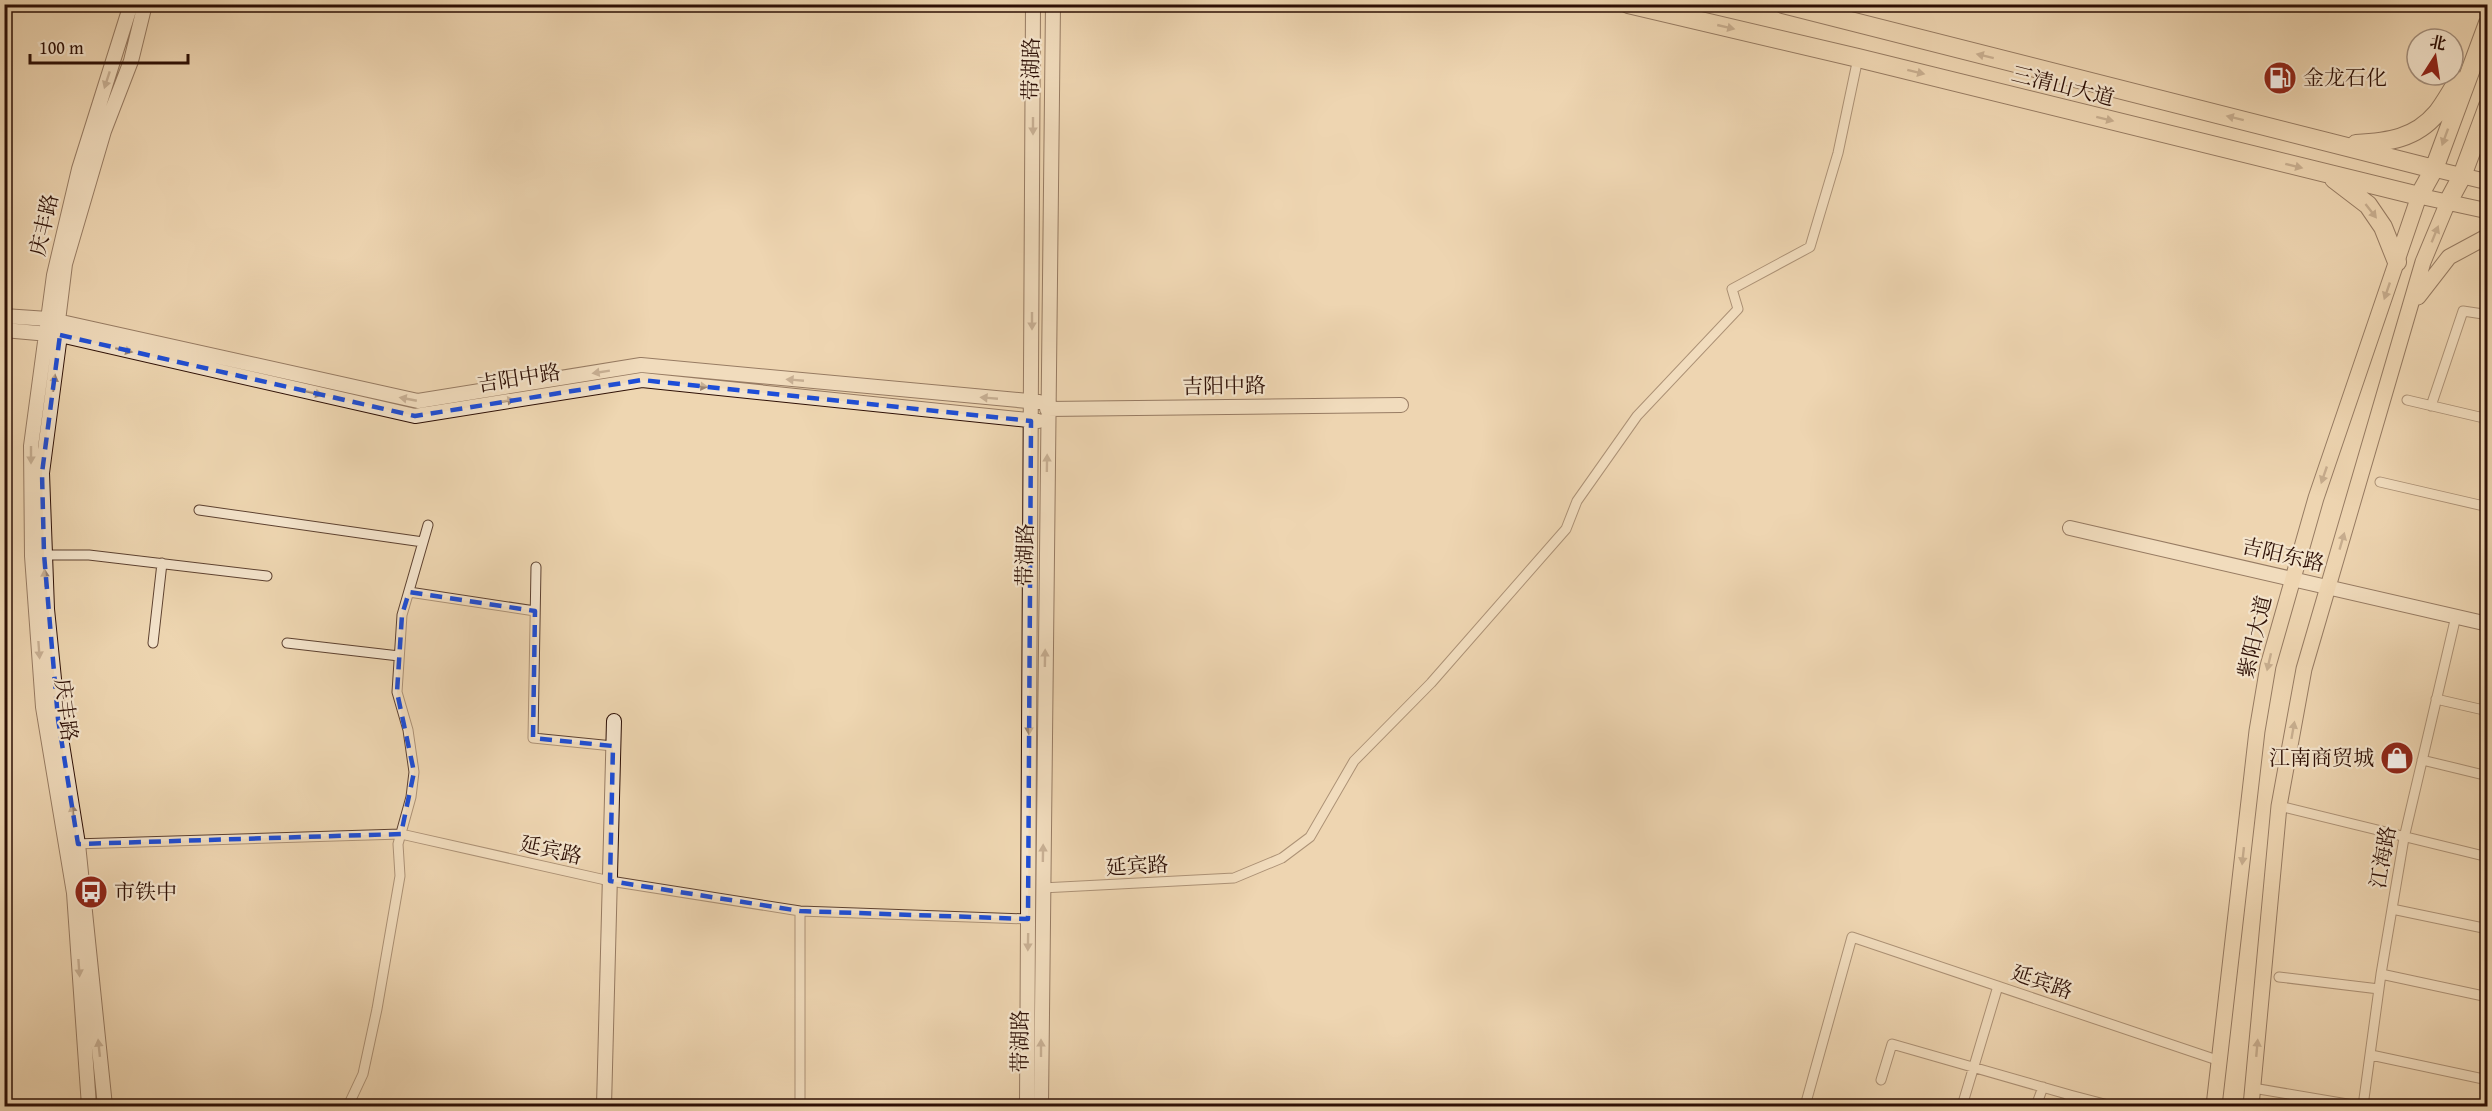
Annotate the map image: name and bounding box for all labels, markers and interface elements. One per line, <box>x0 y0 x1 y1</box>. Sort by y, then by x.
one-way arrow <box>1717 23 1735 33</box>
scale bar <box>30 27 188 65</box>
north arrow <box>2405 27 2465 87</box>
text: 北 <box>2428 29 2448 56</box>
text: 100 m <box>39 34 84 61</box>
street label: 带湖路 <box>1014 37 1047 101</box>
one-way arrow <box>1975 50 1994 60</box>
street label: 三清山大道 <box>2008 58 2118 113</box>
fuel station icon: 金龙石化 <box>2262 60 2298 96</box>
place label: 金龙石化 <box>2303 62 2387 93</box>
one-way arrow <box>1907 68 1925 78</box>
one-way arrow <box>101 71 111 89</box>
one-way arrow <box>2226 113 2244 123</box>
one-way arrow <box>2096 115 2114 125</box>
one-way arrow <box>1028 116 1038 135</box>
one-way arrow <box>2440 128 2450 146</box>
one-way arrow <box>2285 162 2304 172</box>
street label: 庆丰路 <box>21 191 66 259</box>
one-way arrow <box>2365 203 2377 218</box>
one-way arrow <box>2431 225 2440 243</box>
one-way arrow <box>2382 282 2392 300</box>
one-way arrow <box>1027 311 1037 330</box>
one-way arrow <box>115 345 133 355</box>
street label: 吉阳中路 <box>475 356 563 399</box>
one-way arrow <box>591 367 610 376</box>
street label: 吉阳中路 <box>1182 369 1266 402</box>
one-way arrow <box>49 374 59 393</box>
one-way arrow <box>785 375 804 385</box>
one-way arrow <box>689 381 708 391</box>
one-way arrow <box>305 389 324 398</box>
one-way arrow <box>979 393 998 403</box>
one-way arrow <box>399 394 418 403</box>
one-way arrow <box>496 397 515 406</box>
one-way arrow <box>26 446 36 465</box>
one-way arrow <box>1042 454 1051 473</box>
one-way arrow <box>2318 466 2328 484</box>
street label: 带湖路 <box>1008 523 1041 587</box>
street label: 吉阳东路 <box>2239 530 2328 579</box>
one-way arrow <box>2338 532 2347 550</box>
one-way arrow <box>41 568 50 587</box>
street label: 紫阳大道 <box>2230 592 2279 681</box>
one-way arrow <box>34 641 44 660</box>
one-way arrow <box>1040 649 1050 668</box>
one-way arrow <box>2264 653 2273 672</box>
street label: 庆丰路 <box>47 677 86 743</box>
one-way arrow <box>1024 716 1034 735</box>
one-way arrow <box>2289 720 2298 739</box>
shop icon: 江南商贸城 <box>2379 740 2415 776</box>
place label: 江南商贸城 <box>2269 742 2374 773</box>
one-way arrow <box>68 803 77 822</box>
street label: 江海路 <box>2362 823 2403 891</box>
street label: 延宾路 <box>517 827 585 872</box>
one-way arrow <box>1038 844 1048 863</box>
one-way arrow <box>2238 846 2248 865</box>
street label: 延宾路 <box>1105 848 1169 883</box>
bus stop icon: 市铁中 <box>73 874 109 910</box>
place label: 市铁中 <box>114 876 177 907</box>
one-way arrow <box>1023 932 1033 951</box>
street label: 延宾路 <box>2007 957 2077 1006</box>
one-way arrow <box>74 959 83 978</box>
street label: 带湖路 <box>1004 1010 1035 1073</box>
one-way arrow <box>95 1039 104 1058</box>
one-way arrow <box>1036 1039 1046 1058</box>
one-way arrow <box>2252 1039 2262 1058</box>

